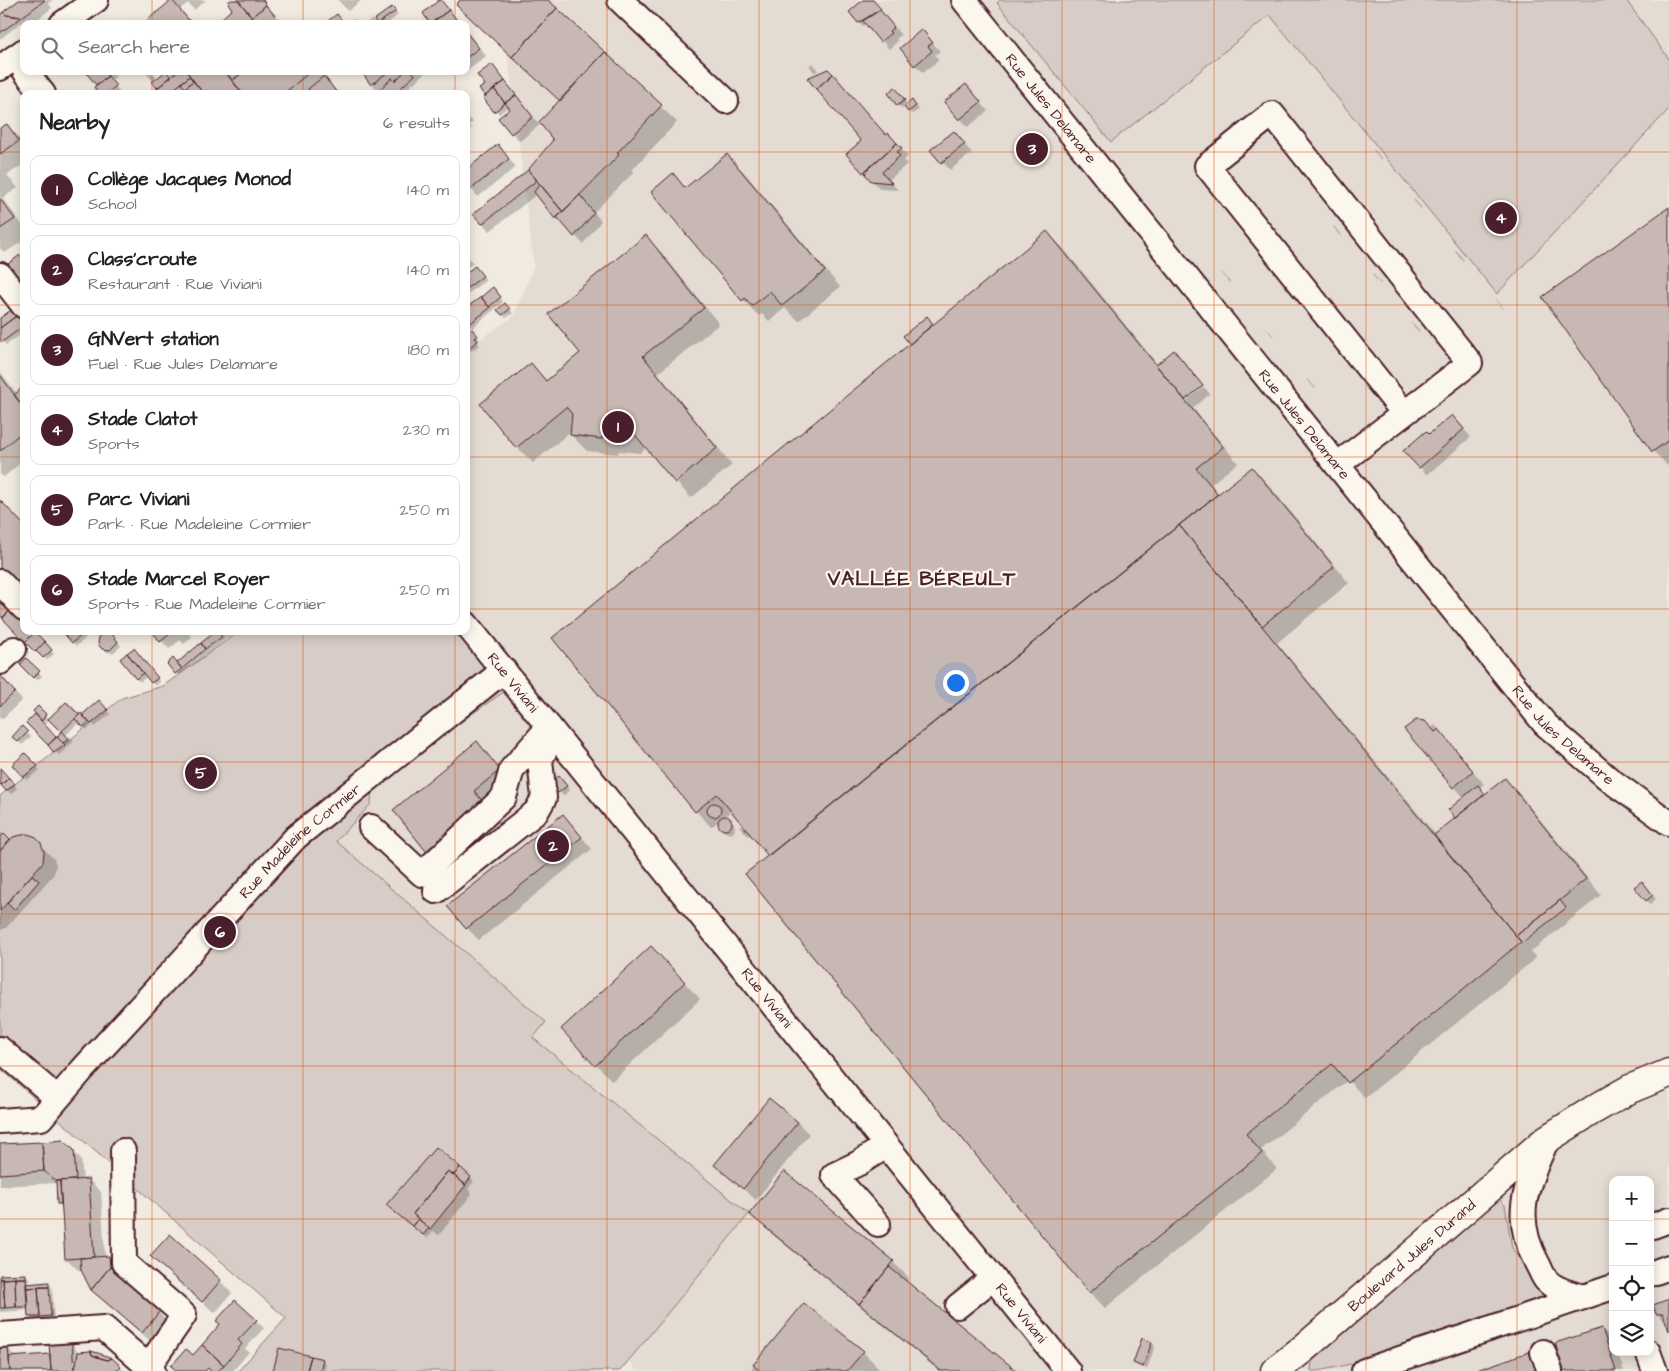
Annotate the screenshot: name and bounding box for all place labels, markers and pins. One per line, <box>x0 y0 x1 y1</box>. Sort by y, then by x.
pin: 3 <box>1016 130 1048 168</box>
pin: 4 <box>1485 199 1517 237</box>
pin: 1 <box>602 408 634 446</box>
pin: 5 <box>185 754 217 792</box>
pin: 2 <box>537 827 569 865</box>
pin: 6 <box>204 913 236 951</box>

